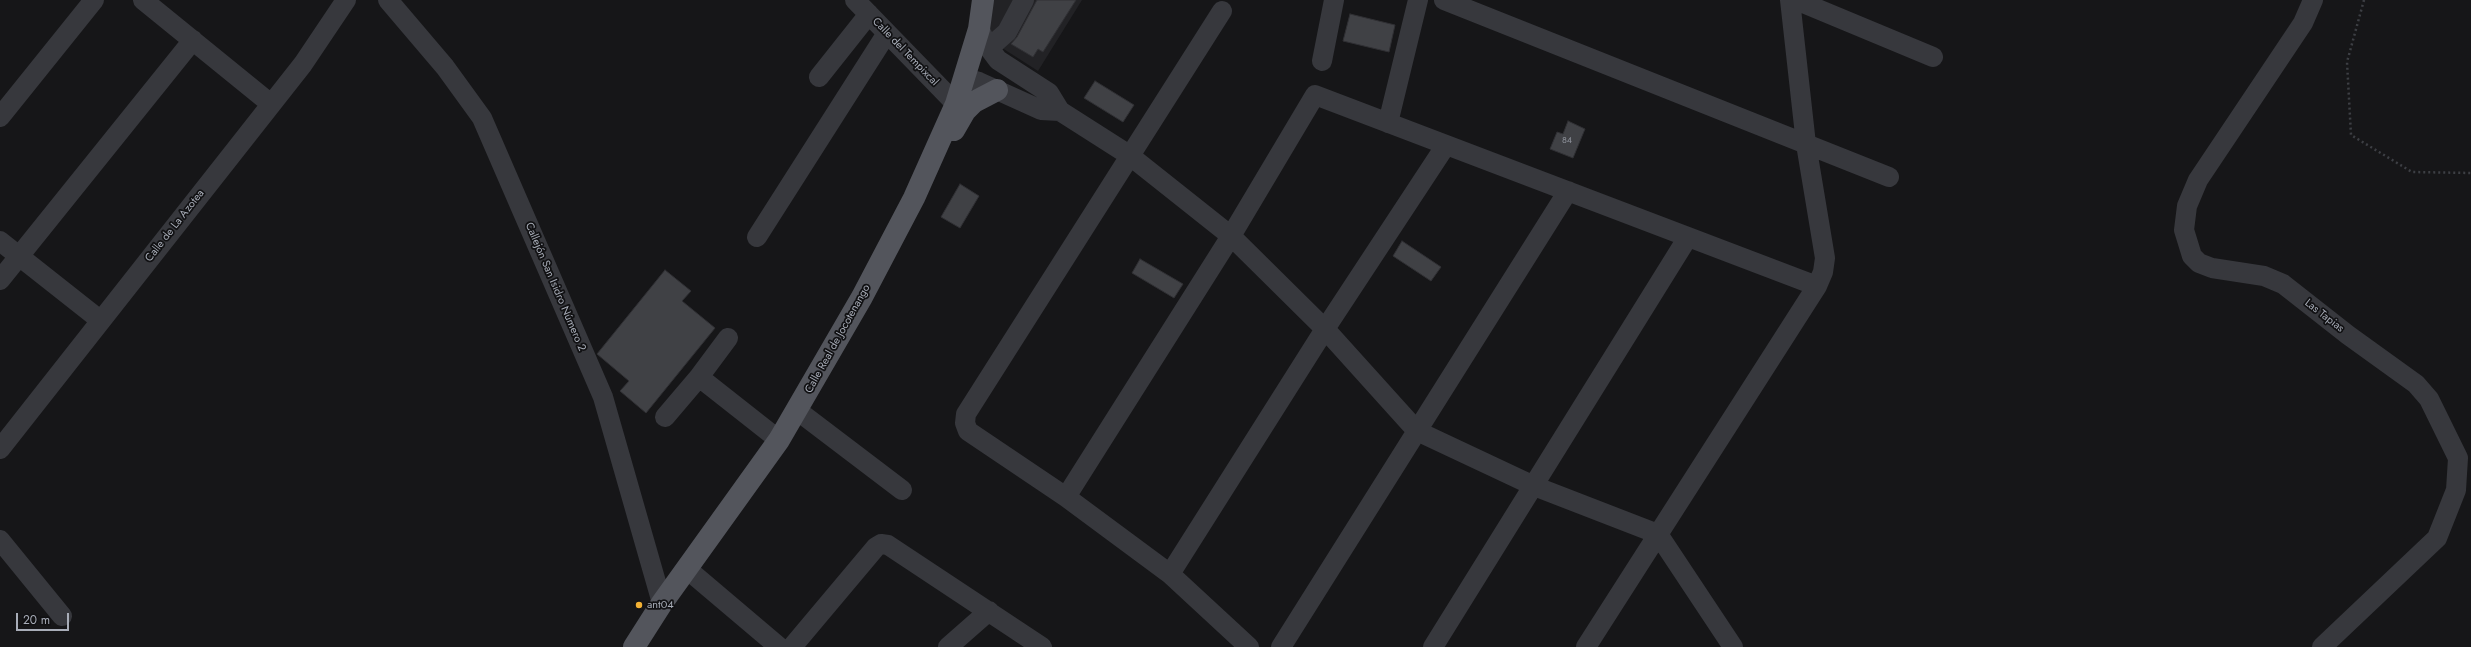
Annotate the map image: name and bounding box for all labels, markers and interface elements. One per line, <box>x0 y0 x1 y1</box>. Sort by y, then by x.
street label: Calle del Tempixcal <box>869 15 941 89</box>
house number: 84 <box>1562 136 1572 146</box>
street label: Calle de La Azotea <box>143 187 207 265</box>
street label: Callejón San Isidro Número 2 <box>522 221 588 353</box>
street label: Calle Real de Jocotenango <box>803 282 873 396</box>
street label: Las Tapias <box>2302 297 2346 335</box>
place label: ant04 <box>647 598 674 612</box>
marker: ant04 <box>634 600 644 610</box>
scale bar <box>18 605 71 631</box>
text: 20 m <box>23 611 50 629</box>

